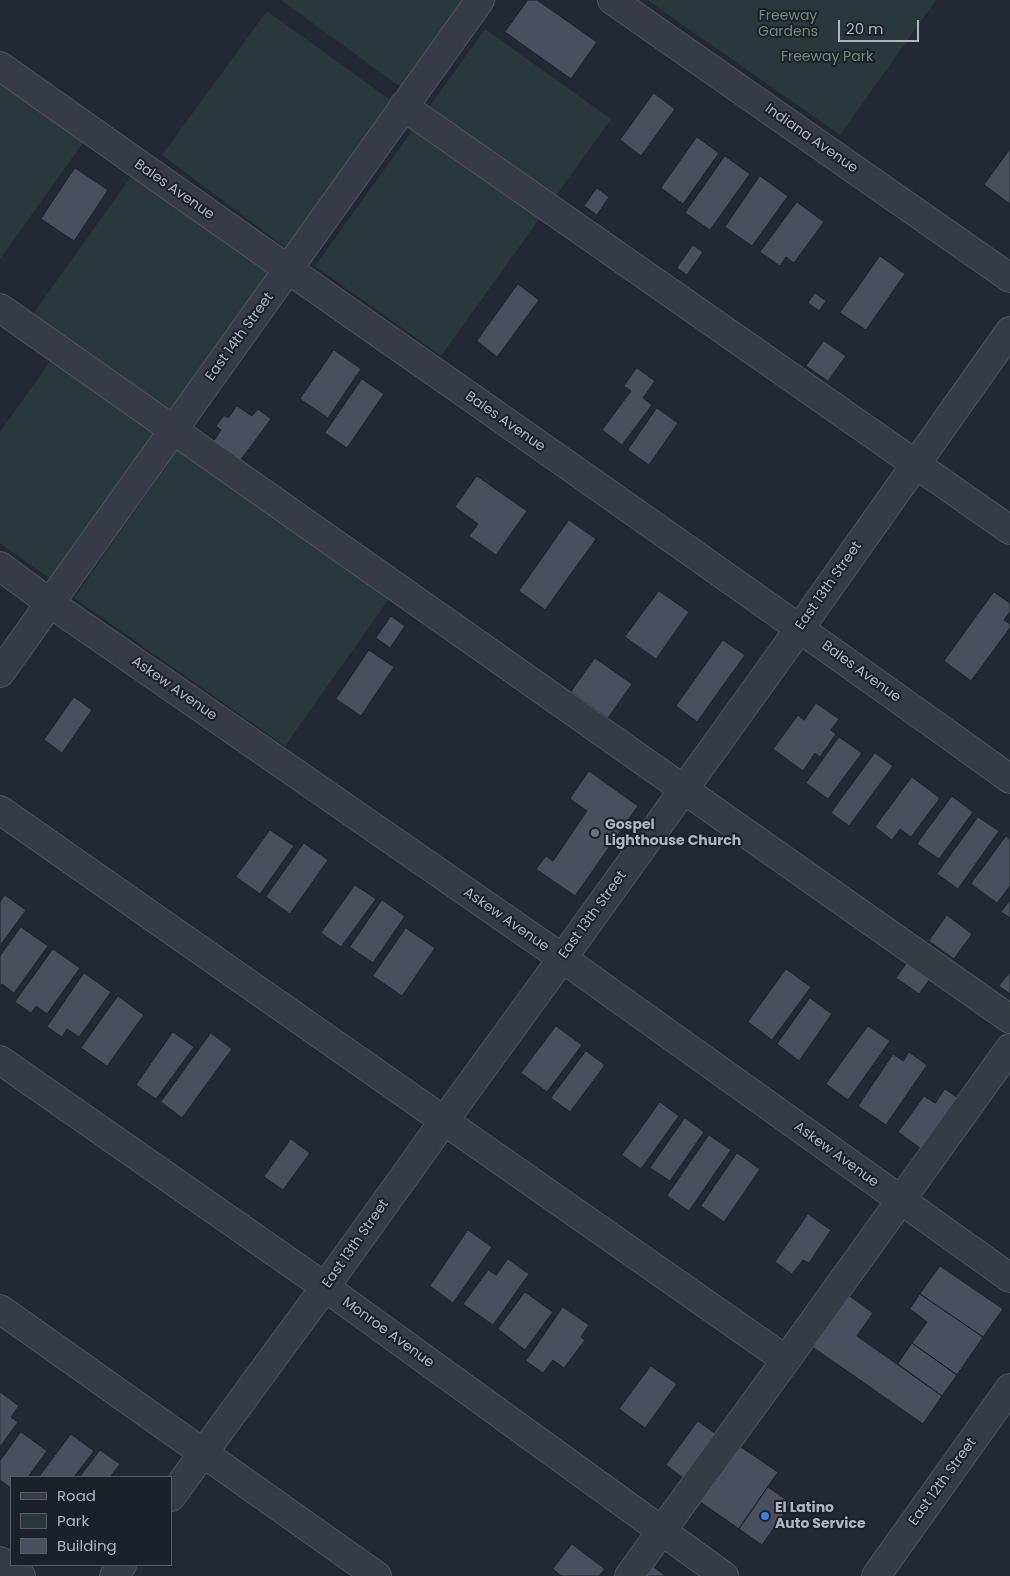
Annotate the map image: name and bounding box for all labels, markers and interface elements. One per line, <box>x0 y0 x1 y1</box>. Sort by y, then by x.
park label: Freeway Gardens <box>758 8 818 40</box>
scale bar <box>840 10 921 42</box>
text: 20 m <box>846 18 884 39</box>
park label: Freeway Park <box>781 49 873 65</box>
street label: Indiana Avenue <box>761 101 861 177</box>
street label: Bales Avenue <box>131 156 217 224</box>
street label: East 14th Street <box>202 290 278 384</box>
street label: Bales Avenue <box>462 388 548 456</box>
street label: East 13th Street <box>792 538 866 634</box>
street label: Bales Avenue <box>818 638 904 706</box>
street label: Askew Avenue <box>128 653 220 725</box>
place label: Gospel Lighthouse Church <box>605 817 741 850</box>
marker: Gospel Lighthouse Church <box>589 827 601 839</box>
street label: East 13th Street <box>556 868 630 962</box>
street label: Askew Avenue <box>460 884 552 956</box>
street label: Askew Avenue <box>790 1119 882 1191</box>
street label: East 13th Street <box>319 1196 393 1292</box>
street label: Monroe Avenue <box>339 1294 437 1372</box>
street label: East 12th Street <box>906 1435 980 1529</box>
legend <box>10 1476 172 1566</box>
text: Road <box>57 1485 96 1506</box>
place label: El Latino Auto Service <box>775 1500 866 1532</box>
text: Park <box>57 1510 89 1531</box>
marker: El Latino Auto Service <box>759 1510 771 1522</box>
text: Building <box>57 1535 117 1556</box>

